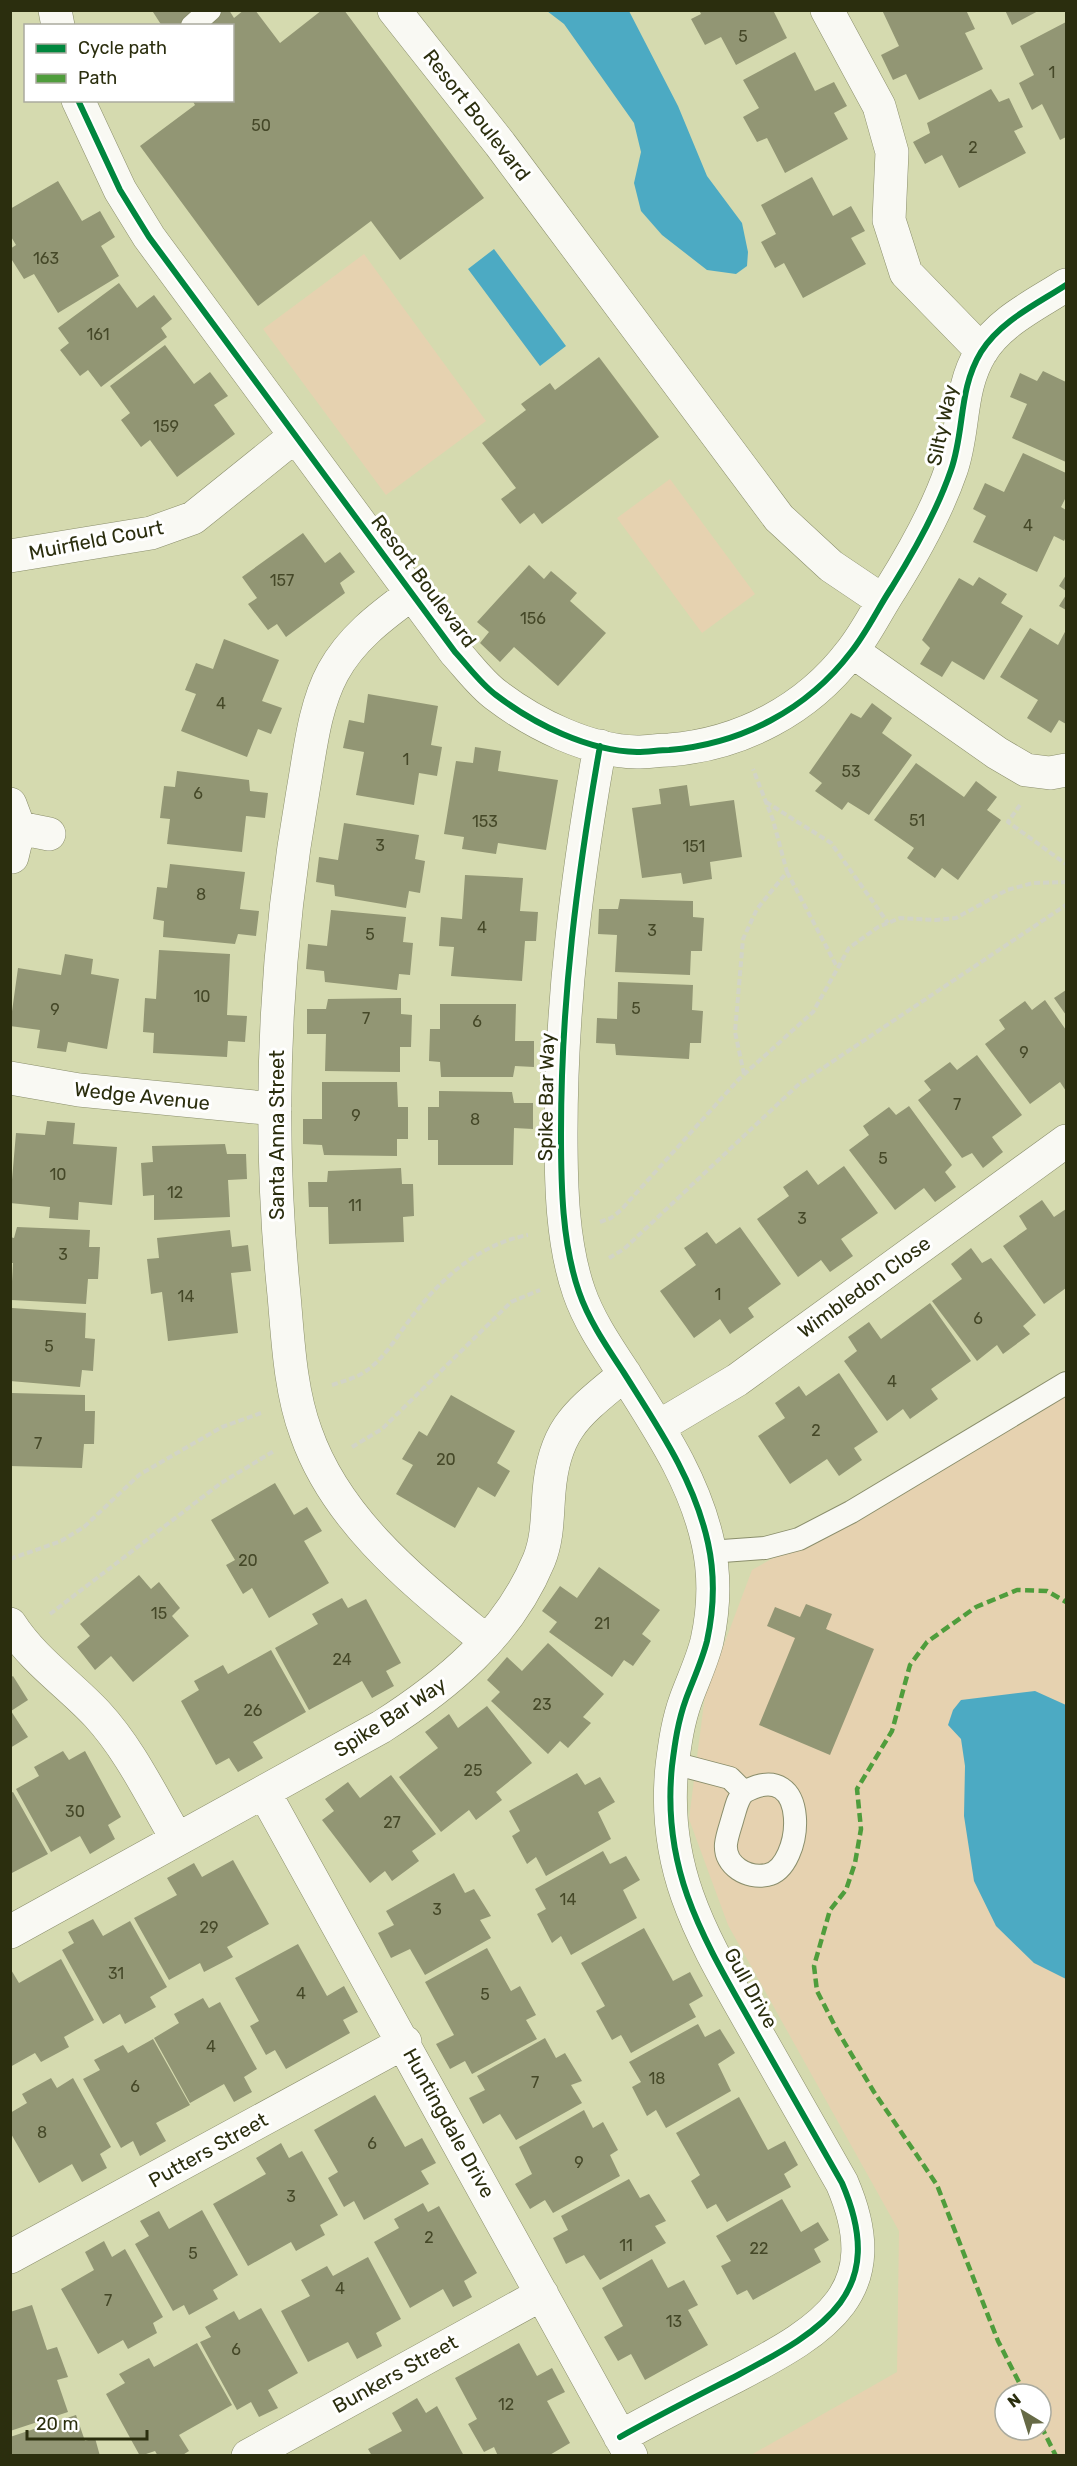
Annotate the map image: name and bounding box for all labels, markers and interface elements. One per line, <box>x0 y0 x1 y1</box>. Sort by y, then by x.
legend <box>24 24 234 102</box>
house number: 5 <box>738 27 748 46</box>
text: Cycle path <box>78 37 167 59</box>
street label: Resort Boulevard <box>418 45 536 185</box>
house number: 1 <box>1049 63 1055 82</box>
text: Path <box>78 67 117 89</box>
house number: 50 <box>251 116 271 135</box>
house number: 2 <box>968 138 978 157</box>
house number: 163 <box>33 249 59 268</box>
house number: 161 <box>87 325 109 344</box>
street label: Silty Way <box>922 382 962 468</box>
house number: 159 <box>153 417 179 436</box>
street label: Resort Boulevard <box>366 510 482 652</box>
street label: Muirfield Court <box>27 515 165 565</box>
house number: 4 <box>1023 516 1033 535</box>
house number: 157 <box>270 571 294 590</box>
house number: 156 <box>520 609 546 628</box>
house number: 4 <box>216 694 226 713</box>
house number: 1 <box>403 750 409 769</box>
house number: 53 <box>841 762 861 781</box>
house number: 6 <box>193 784 203 803</box>
house number: 51 <box>909 811 925 830</box>
house number: 153 <box>472 812 498 831</box>
house number: 3 <box>375 836 385 855</box>
house number: 151 <box>683 837 705 856</box>
house number: 8 <box>196 885 206 904</box>
house number: 4 <box>477 918 487 937</box>
house number: 3 <box>647 921 657 940</box>
house number: 5 <box>365 925 375 944</box>
house number: 10 <box>193 987 211 1006</box>
house number: 5 <box>631 999 641 1018</box>
house number: 9 <box>50 1000 60 1019</box>
house number: 7 <box>362 1009 370 1028</box>
house number: 6 <box>472 1012 482 1031</box>
street label: Spike Bar Way <box>533 1032 559 1162</box>
house number: 9 <box>1019 1043 1029 1062</box>
street label: Santa Anna Street <box>265 1050 289 1220</box>
street label: Wedge Avenue <box>73 1077 211 1115</box>
house number: 7 <box>953 1095 961 1114</box>
house number: 9 <box>351 1106 361 1125</box>
house number: 8 <box>470 1110 480 1129</box>
house number: 5 <box>878 1149 888 1168</box>
house number: 10 <box>49 1165 67 1184</box>
house number: 12 <box>167 1183 183 1202</box>
house number: 11 <box>348 1196 362 1215</box>
house number: 3 <box>797 1209 807 1228</box>
street label: Wimbledon Close <box>793 1231 935 1343</box>
house number: 3 <box>58 1245 68 1264</box>
house number: 1 <box>715 1285 721 1304</box>
house number: 14 <box>178 1287 194 1306</box>
house number: 6 <box>973 1309 983 1328</box>
house number: 5 <box>44 1337 54 1356</box>
house number: 4 <box>887 1372 897 1391</box>
house number: 2 <box>811 1421 821 1440</box>
house number: 7 <box>34 1434 42 1453</box>
house number: 20 <box>436 1450 456 1469</box>
house number: 20 <box>238 1551 258 1570</box>
house number: 15 <box>151 1604 167 1623</box>
house number: 21 <box>594 1614 610 1633</box>
house number: 24 <box>332 1650 352 1669</box>
street label: Spike Bar Way <box>330 1672 450 1762</box>
house number: 23 <box>532 1695 552 1714</box>
house number: 26 <box>243 1701 263 1720</box>
house number: 25 <box>464 1761 482 1780</box>
house number: 30 <box>65 1802 85 1821</box>
house number: 27 <box>383 1813 401 1832</box>
house number: 14 <box>560 1890 576 1909</box>
house number: 3 <box>432 1900 442 1919</box>
house number: 29 <box>200 1918 218 1937</box>
street label: Gull Drive <box>719 1944 783 2032</box>
house number: 31 <box>108 1964 124 1983</box>
house number: 4 <box>296 1984 306 2003</box>
house number: 5 <box>480 1985 490 2004</box>
house number: 4 <box>206 2037 216 2056</box>
street label: Huntingdale Drive <box>398 2044 500 2202</box>
house number: 18 <box>648 2069 666 2088</box>
house number: 7 <box>531 2073 539 2092</box>
house number: 6 <box>130 2077 140 2096</box>
street label: Putters Street <box>144 2107 272 2193</box>
house number: 8 <box>37 2123 47 2142</box>
house number: 6 <box>367 2134 377 2153</box>
house number: 9 <box>574 2153 584 2172</box>
house number: 3 <box>286 2187 296 2206</box>
house number: 2 <box>424 2228 434 2247</box>
house number: 11 <box>619 2236 633 2255</box>
house number: 22 <box>750 2239 768 2258</box>
house number: 5 <box>188 2244 198 2263</box>
house number: 4 <box>335 2279 345 2298</box>
house number: 7 <box>104 2291 112 2310</box>
house number: 13 <box>666 2312 682 2331</box>
street label: Bunkers Street <box>328 2330 462 2418</box>
house number: 6 <box>231 2340 241 2359</box>
north arrow <box>993 2382 1053 2442</box>
text: N <box>1004 2390 1024 2412</box>
house number: 12 <box>498 2395 514 2414</box>
scale bar <box>27 2403 147 2441</box>
text: 20 m <box>36 2413 78 2435</box>

